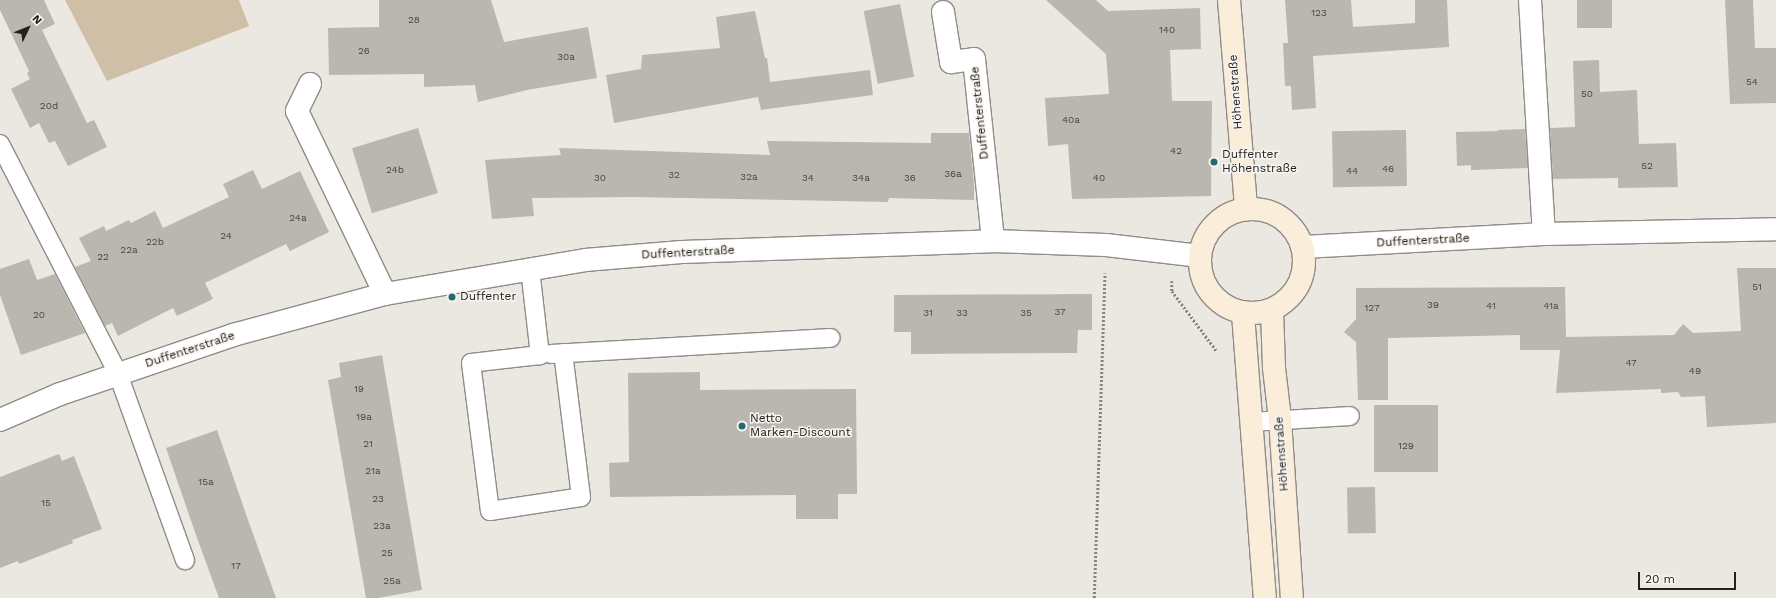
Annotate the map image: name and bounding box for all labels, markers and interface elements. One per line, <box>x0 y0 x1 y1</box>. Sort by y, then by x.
house number: 123 <box>1311 7 1327 19</box>
north arrow <box>8 8 48 48</box>
text: N <box>30 12 45 27</box>
house number: 28 <box>408 14 420 26</box>
house number: 140 <box>1159 24 1175 36</box>
house number: 26 <box>358 45 370 57</box>
house number: 30a <box>557 51 575 63</box>
street label: Höhenstraße <box>1226 54 1246 130</box>
street label: Duffenterstraße <box>968 66 992 160</box>
house number: 54 <box>1746 76 1758 88</box>
house number: 50 <box>1581 88 1593 100</box>
house number: 20d <box>40 100 58 112</box>
house number: 40a <box>1062 114 1080 126</box>
house number: 42 <box>1170 145 1182 157</box>
place label: Duffenter Höhenstraße <box>1222 148 1297 176</box>
marker: Duffenter Höhenstraße <box>1209 157 1219 167</box>
house number: 52 <box>1641 160 1653 172</box>
house number: 46 <box>1382 163 1394 175</box>
house number: 24b <box>386 164 404 176</box>
house number: 44 <box>1346 165 1358 177</box>
house number: 36a <box>944 168 962 180</box>
house number: 32 <box>668 169 680 181</box>
house number: 32a <box>740 171 758 183</box>
house number: 30 <box>594 172 606 184</box>
house number: 34 <box>802 172 814 184</box>
house number: 34a <box>852 172 870 184</box>
house number: 36 <box>904 172 916 184</box>
house number: 40 <box>1093 172 1105 184</box>
house number: 24a <box>289 212 307 224</box>
house number: 24 <box>220 230 232 242</box>
street label: Duffenterstraße <box>1376 231 1470 251</box>
house number: 22b <box>146 236 164 248</box>
street label: Duffenterstraße <box>641 243 735 263</box>
house number: 22a <box>120 244 138 256</box>
house number: 22 <box>97 251 109 263</box>
house number: 51 <box>1752 281 1762 293</box>
place label: Duffenter <box>460 290 516 304</box>
marker: Duffenter <box>447 292 457 302</box>
house number: 39 <box>1427 299 1439 311</box>
house number: 41 <box>1486 300 1496 312</box>
house number: 41a <box>1543 300 1559 312</box>
house number: 127 <box>1364 302 1380 314</box>
house number: 37 <box>1054 306 1066 318</box>
house number: 31 <box>923 307 933 319</box>
house number: 33 <box>956 307 968 319</box>
house number: 35 <box>1020 307 1032 319</box>
house number: 20 <box>33 309 45 321</box>
street label: Duffenterstraße <box>143 329 237 371</box>
house number: 47 <box>1625 357 1637 369</box>
house number: 49 <box>1689 365 1701 377</box>
house number: 19 <box>354 383 364 395</box>
house number: 19a <box>356 411 372 423</box>
place label: Netto Marken-Discount <box>750 412 851 440</box>
street label: Höhenstraße <box>1272 416 1292 492</box>
marker: Netto Marken-Discount <box>737 421 747 431</box>
house number: 21 <box>363 438 373 450</box>
house number: 129 <box>1398 440 1414 452</box>
house number: 21a <box>365 465 381 477</box>
house number: 15a <box>198 476 214 488</box>
house number: 23 <box>372 493 384 505</box>
house number: 15 <box>41 497 51 509</box>
house number: 23a <box>373 520 391 532</box>
house number: 25 <box>381 547 393 559</box>
house number: 17 <box>231 560 241 572</box>
scale bar <box>1640 564 1738 590</box>
text: 20 m <box>1645 572 1675 586</box>
house number: 25a <box>383 575 401 587</box>

